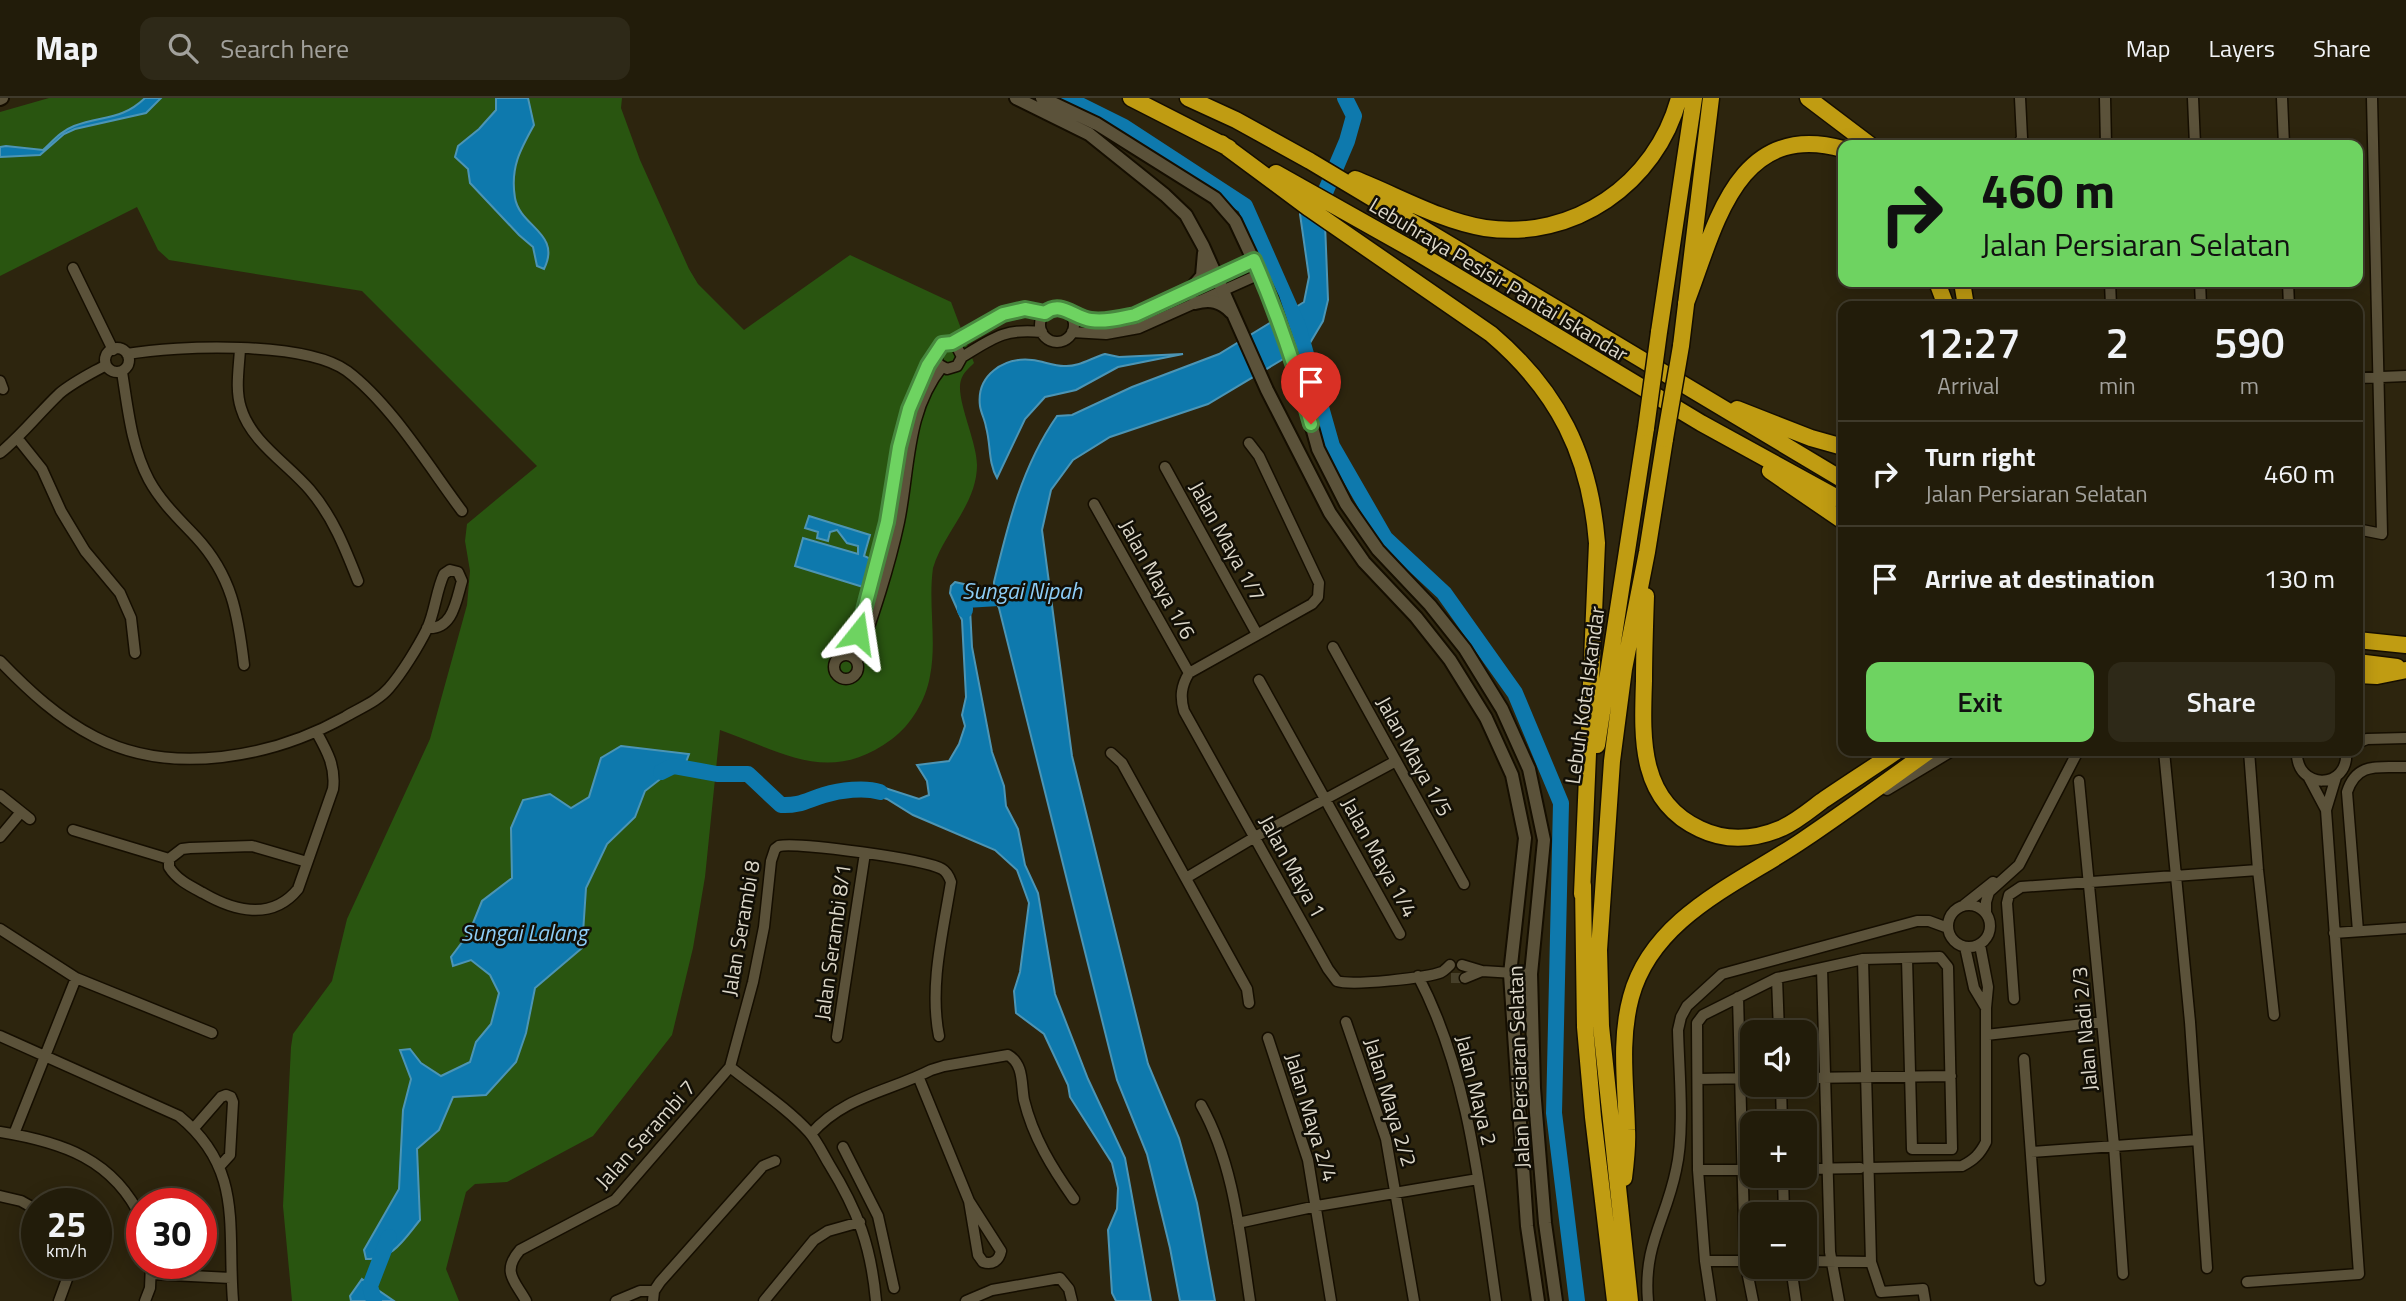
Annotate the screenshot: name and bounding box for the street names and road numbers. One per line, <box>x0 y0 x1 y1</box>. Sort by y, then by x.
street label: Lebuhraya Pesisir Pantai Iskandar <box>1363 189 1635 369</box>
street label: Jalan Maya 1/7 <box>1182 475 1274 607</box>
street label: Jalan Maya 1/6 <box>1112 513 1204 645</box>
street label: Lebuh Kota Iskandar <box>1556 604 1612 786</box>
street label: Jalan Maya 1/5 <box>1369 690 1461 822</box>
street label: Jalan Maya 1/4 <box>1334 791 1426 923</box>
street label: Jalan Maya 1 <box>1252 809 1334 923</box>
street label: Jalan Serambi 8 <box>712 857 768 998</box>
street label: Jalan Serambi 8/1 <box>805 862 859 1022</box>
street label: Jalan Persiaran Selatan <box>1498 965 1538 1169</box>
street label: Jalan Nadi 2/3 <box>2063 965 2105 1093</box>
street label: Jalan Maya 2 <box>1448 1031 1506 1149</box>
street label: Jalan Maya 2/2 <box>1356 1034 1426 1170</box>
street label: Jalan Maya 2/4 <box>1277 1049 1347 1185</box>
street label: Jalan Serambi 7 <box>587 1072 703 1196</box>

